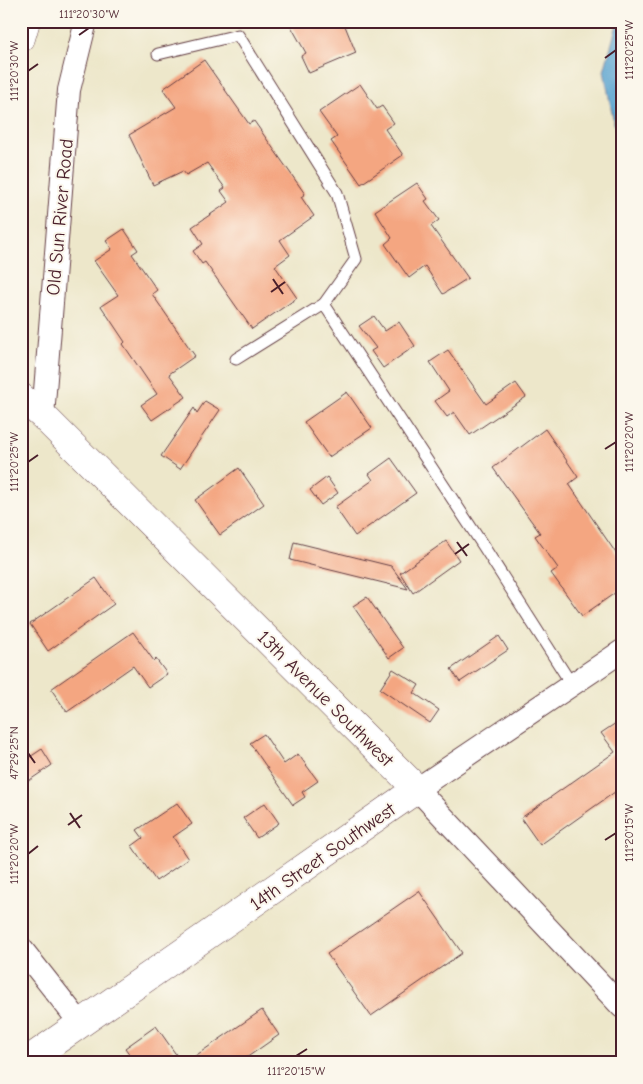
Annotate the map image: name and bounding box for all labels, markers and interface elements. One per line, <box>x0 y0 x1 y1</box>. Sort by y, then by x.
text: 111°20'30"W <box>59 7 120 21</box>
text: 111°20'25"W <box>622 20 636 80</box>
text: 111°20'30"W <box>7 40 21 101</box>
street label: Old Sun River Road <box>42 138 78 296</box>
text: 111°20'20"W <box>622 411 636 472</box>
text: 111°20'25"W <box>7 432 21 492</box>
street label: 13th Avenue Southwest <box>253 626 398 772</box>
text: 47°29'25"N <box>7 726 21 780</box>
street label: 14th Street Southwest <box>246 798 400 915</box>
text: 111°20'15"W <box>622 803 636 862</box>
text: 111°20'20"W <box>7 823 21 884</box>
text: 111°20'15"W <box>267 1064 326 1078</box>

